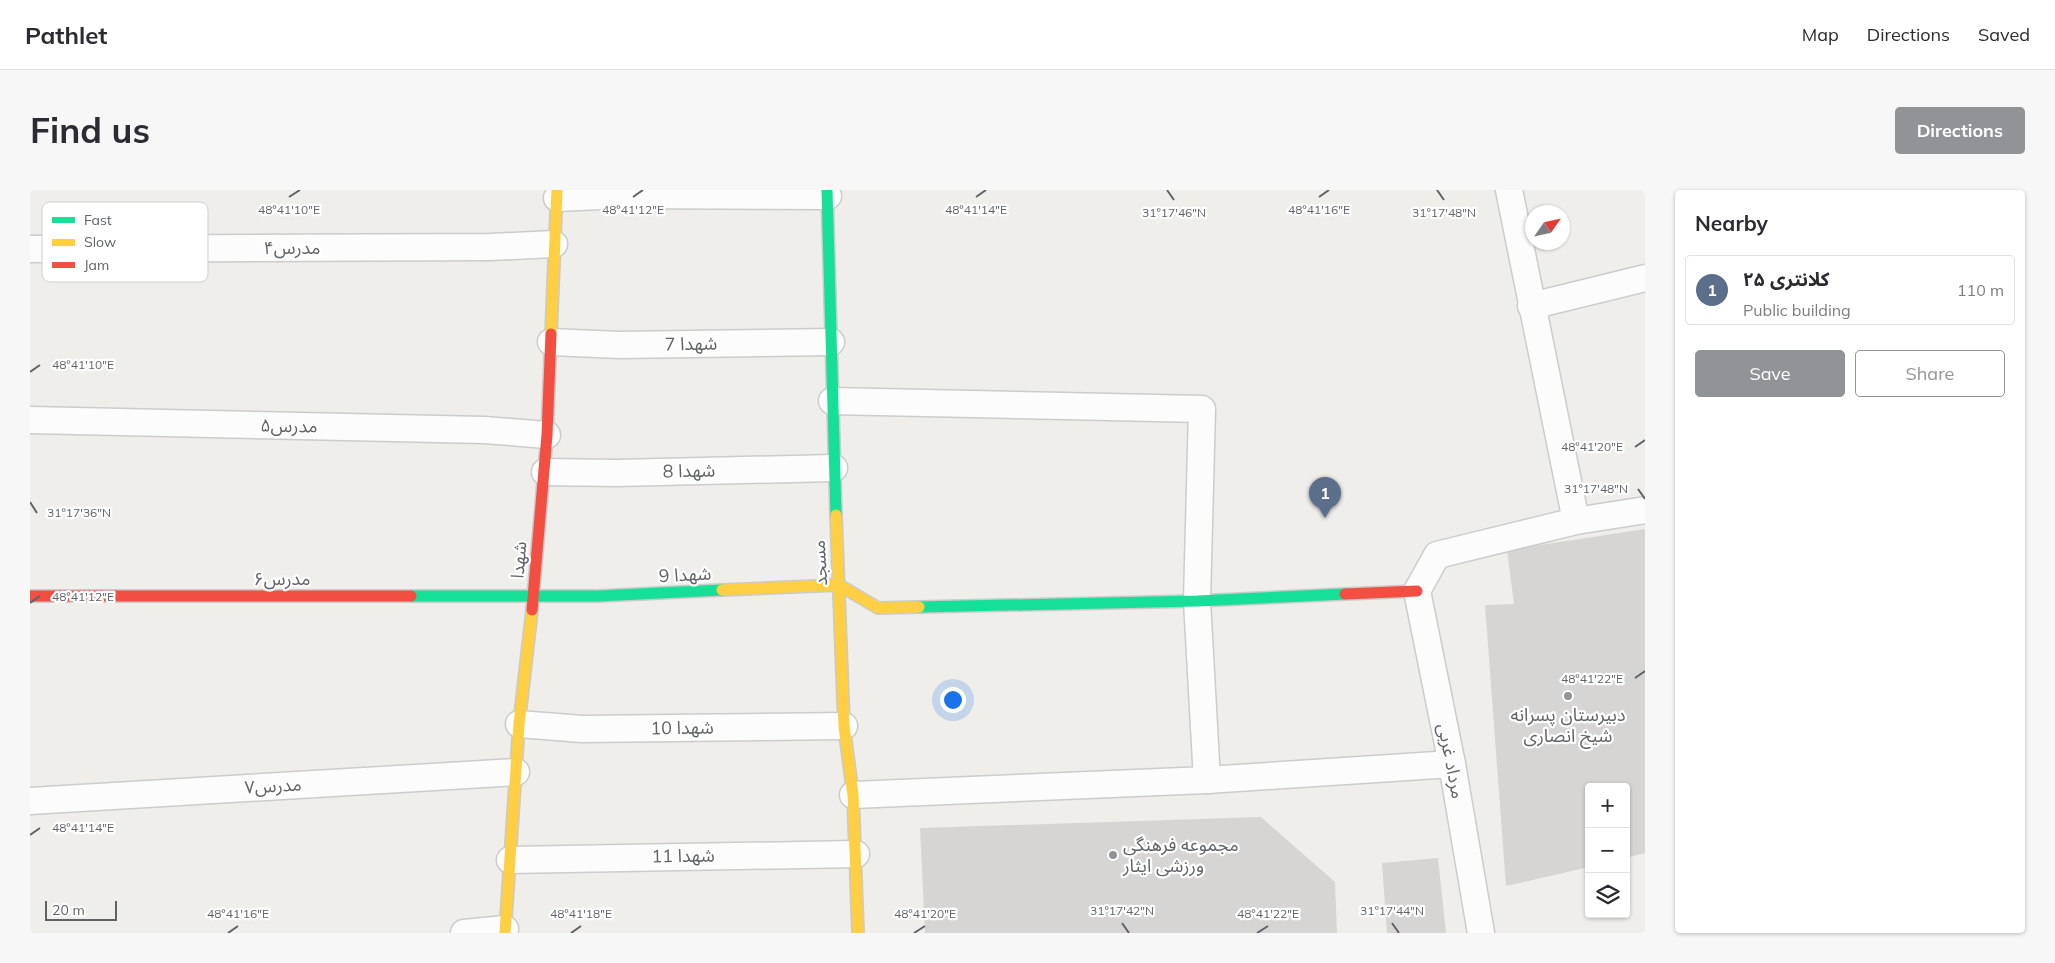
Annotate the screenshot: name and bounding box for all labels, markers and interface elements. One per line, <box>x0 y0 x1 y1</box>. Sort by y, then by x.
text: Pathlet <box>25 20 107 50</box>
text: Map <box>1802 23 1839 46</box>
text: Directions <box>1867 23 1950 46</box>
text: Saved <box>1978 23 2030 46</box>
button: Directions <box>1895 107 2025 154</box>
text: Find us <box>30 108 150 152</box>
legend <box>42 202 208 282</box>
text: 48°41'10"E <box>258 202 320 217</box>
text: 48°41'12"E <box>602 202 664 217</box>
text: 48°41'14"E <box>945 202 1007 217</box>
text: 48°41'16"E <box>1288 202 1350 217</box>
text: 31°17'46"N <box>1142 205 1206 220</box>
text: 31°17'48"N <box>1412 205 1476 220</box>
north arrow <box>1525 205 1570 250</box>
text: Nearby <box>1695 210 1768 236</box>
text: Fast <box>84 211 112 229</box>
text: Slow <box>84 233 116 251</box>
street label: مدرس۴ <box>263 236 321 259</box>
text: Jam <box>84 256 109 274</box>
text: کلانتری ۲۵ <box>1743 267 1829 291</box>
text: 1 <box>1707 280 1717 300</box>
text: 110 m <box>1957 280 2004 300</box>
text: Public building <box>1743 300 1851 320</box>
street label: شهدا 7 <box>664 332 717 355</box>
button: Save <box>1695 350 1845 397</box>
button: Share <box>1855 350 2005 397</box>
text: 48°41'10"E <box>52 357 114 372</box>
street label: مدرس۵ <box>260 414 318 437</box>
text: 48°41'20"E <box>1561 439 1623 454</box>
street label: شهدا 8 <box>662 459 715 482</box>
pin: 1 <box>1309 477 1341 518</box>
text: 31°17'48"N <box>1564 481 1628 496</box>
text: 31°17'36"N <box>47 505 111 520</box>
street label: شهدا <box>505 540 532 579</box>
street label: مسجد <box>807 540 832 586</box>
street label: شهدا 9 <box>658 562 712 587</box>
street label: مدرس۶ <box>253 567 311 590</box>
text: 48°41'12"E <box>52 589 114 604</box>
text: 48°41'22"E <box>1561 671 1623 686</box>
your location <box>940 687 966 713</box>
marker: دبیرستان پسرانه شیخ انصاری <box>1562 690 1574 702</box>
place label: دبیرستان پسرانه شیخ انصاری <box>1510 703 1626 749</box>
street label: شهدا 10 <box>650 715 714 740</box>
street label: مرداد غربی <box>1433 721 1470 800</box>
street label: مدرس۷ <box>244 773 302 798</box>
map controls <box>1585 783 1630 918</box>
button: + <box>1585 783 1630 828</box>
text: 48°41'14"E <box>52 820 114 835</box>
button: − <box>1585 828 1630 873</box>
place label: مجموعه فرهنگی ورزشی ایثار <box>1122 833 1239 877</box>
street label: شهدا 11 <box>651 843 715 868</box>
marker: مجموعه فرهنگی ورزشی ایثار <box>1107 849 1119 861</box>
button: layers <box>1585 873 1630 918</box>
scale bar <box>45 898 118 921</box>
text: 20 m <box>52 901 85 919</box>
text: 31°17'42"N <box>1090 903 1154 918</box>
text: 31°17'44"N <box>1360 903 1424 918</box>
text: 48°41'16"E <box>207 906 269 921</box>
text: 48°41'18"E <box>550 906 612 921</box>
text: 48°41'20"E <box>894 906 956 921</box>
text: 48°41'22"E <box>1237 906 1299 921</box>

